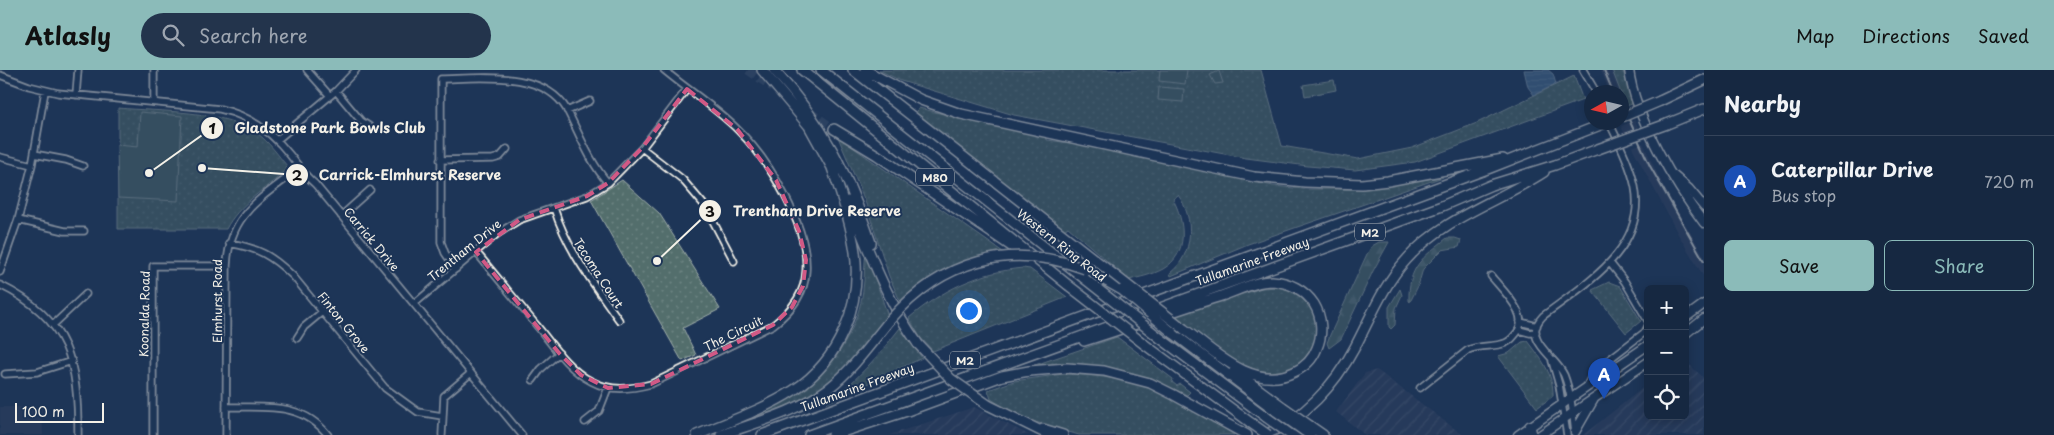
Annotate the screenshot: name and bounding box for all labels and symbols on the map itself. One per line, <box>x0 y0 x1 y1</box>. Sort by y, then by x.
north arrow <box>1584 85 1629 130</box>
callout: Gladstone Park Bowls Club <box>199 114 437 143</box>
text: 1 <box>208 116 216 139</box>
text: Gladstone Park Bowls Club <box>234 117 426 138</box>
callout: Carrick-Elmhurst Reserve <box>284 161 512 190</box>
text: 2 <box>292 163 303 186</box>
text: Carrick-Elmhurst Reserve <box>319 164 502 185</box>
road number: M80 <box>916 168 954 185</box>
callout: Trentham Drive Reserve <box>697 197 911 226</box>
text: 3 <box>705 199 715 222</box>
text: Trentham Drive Reserve <box>733 200 901 221</box>
street label: Carrick Drive <box>340 203 404 275</box>
street label: Western Ring Road <box>1013 204 1111 286</box>
street label: Trentham Drive <box>423 215 505 285</box>
road number: M2 <box>1355 224 1385 240</box>
street label: Tullamarine Freeway <box>1193 232 1311 290</box>
street label: Tecoma Court <box>570 234 628 312</box>
street label: Elmhurst Road <box>208 259 226 343</box>
street label: Koonalda Road <box>134 271 154 357</box>
street label: Finton Grove <box>314 287 374 357</box>
your location <box>956 298 982 324</box>
street label: The Circuit <box>700 311 766 355</box>
road number: M2 <box>950 352 980 368</box>
street label: Tullamarine Freeway <box>798 358 916 416</box>
pin: A <box>1588 358 1620 399</box>
scale bar <box>15 400 104 423</box>

